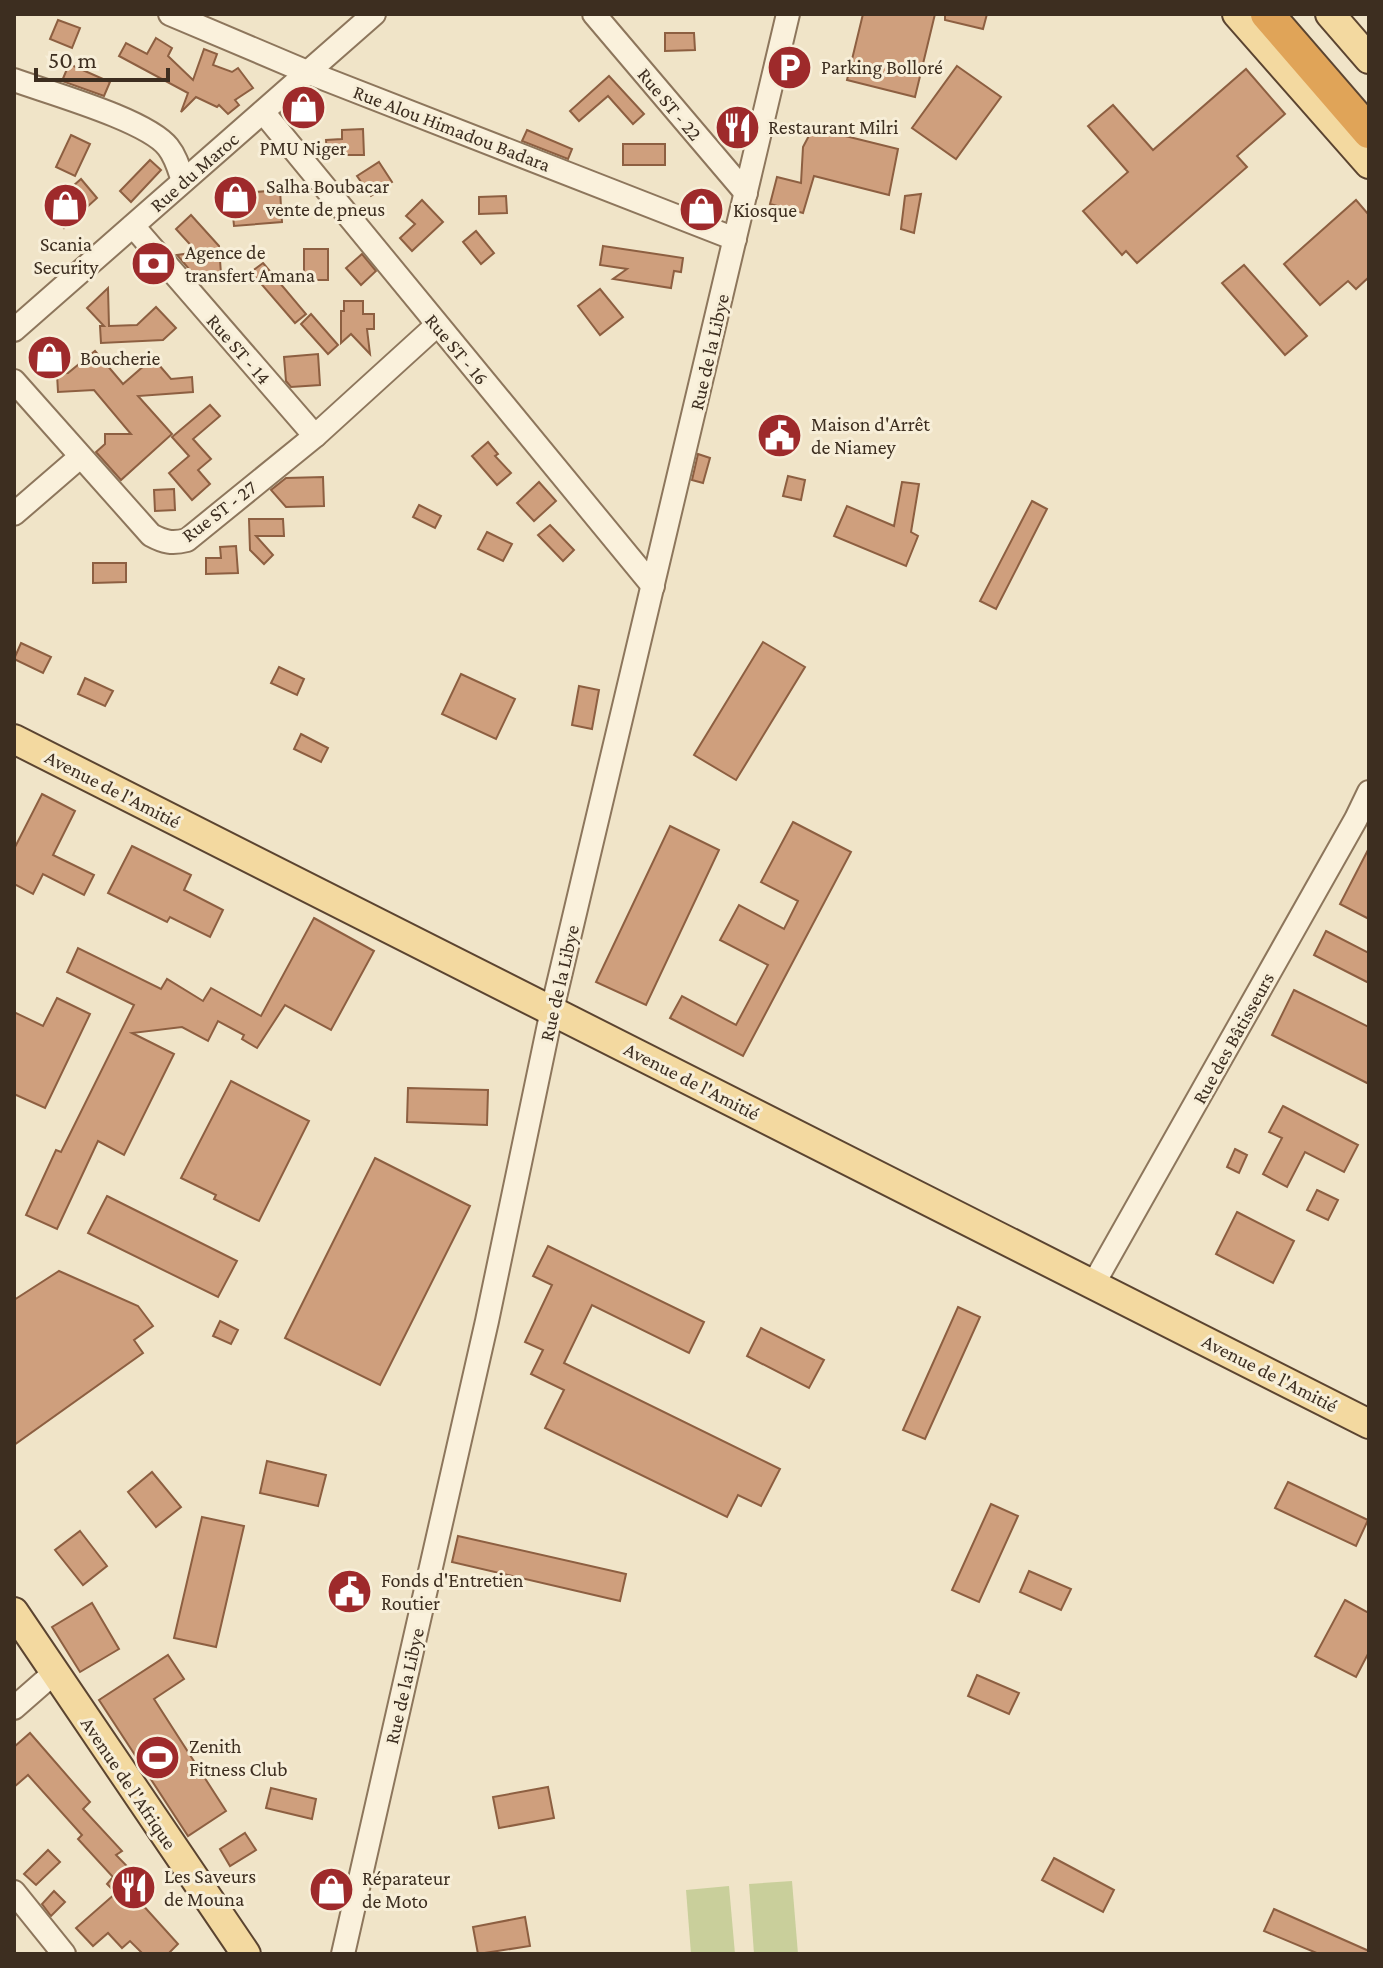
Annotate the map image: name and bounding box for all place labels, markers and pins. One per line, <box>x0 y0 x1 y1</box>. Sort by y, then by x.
parking icon: Parking Bolloré <box>766 43 814 91</box>
place label: Parking Bolloré <box>821 56 943 79</box>
shop icon: PMU Niger <box>279 84 327 132</box>
restaurant icon: Restaurant Milri <box>713 103 761 151</box>
place label: Restaurant Milri <box>768 116 898 138</box>
place label: PMU Niger <box>259 137 347 160</box>
shop icon: Salha Boubacar vente de pneus <box>211 174 259 222</box>
place label: Salha Boubacar vente de pneus <box>265 175 389 221</box>
shop icon: Scania Security <box>42 181 90 229</box>
shop icon: Kiosque <box>678 186 726 234</box>
place label: Kiosque <box>733 199 797 222</box>
place label: Scania Security <box>33 233 99 279</box>
bank icon: Agence de transfert Amana <box>130 239 178 287</box>
place label: Agence de transfert Amana <box>185 241 315 286</box>
shop icon: Boucherie <box>25 334 73 382</box>
place label: Boucherie <box>80 347 161 369</box>
public building icon: Maison d'Arrêt de Niamey <box>756 412 804 460</box>
place label: Maison d'Arrêt de Niamey <box>811 413 930 459</box>
public building icon: Fonds d'Entretien Routier <box>326 1567 374 1615</box>
place label: Fonds d'Entretien Routier <box>381 1569 524 1614</box>
sports icon: Zenith Fitness Club <box>134 1734 182 1782</box>
place label: Zenith Fitness Club <box>189 1735 288 1780</box>
restaurant icon: Les Saveurs de Mouna <box>109 1863 157 1911</box>
place label: Les Saveurs de Mouna <box>164 1865 256 1910</box>
shop icon: Réparateur de Moto <box>307 1866 355 1914</box>
place label: Réparateur de Moto <box>362 1867 450 1912</box>

